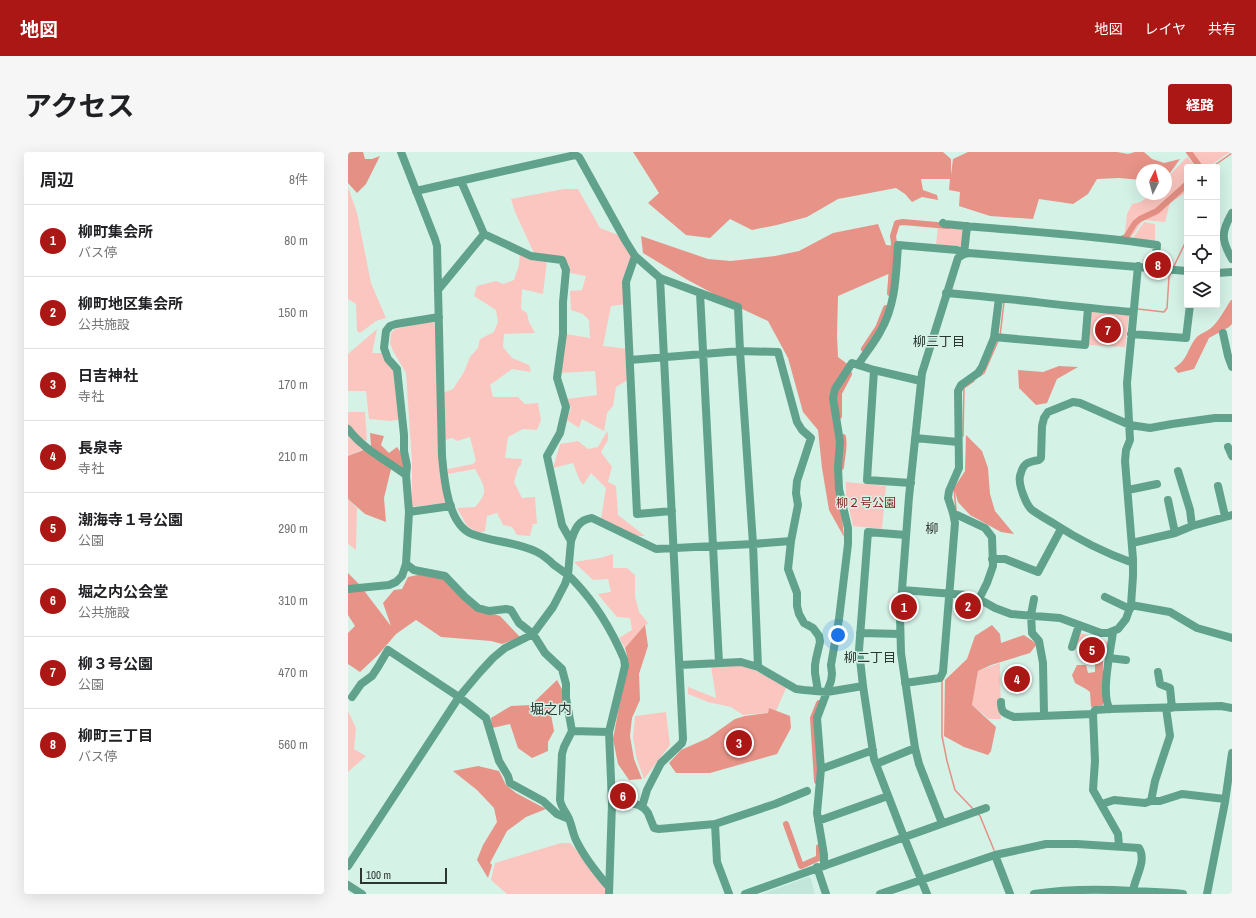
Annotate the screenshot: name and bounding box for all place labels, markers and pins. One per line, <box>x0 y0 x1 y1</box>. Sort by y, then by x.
pin: 8 <box>1145 250 1171 280</box>
pin: 7 <box>1095 315 1121 345</box>
pin: 2 <box>955 591 981 621</box>
pin: 1 <box>891 592 917 622</box>
pin: 5 <box>1079 635 1105 665</box>
pin: 4 <box>1004 664 1030 694</box>
pin: 3 <box>726 728 752 758</box>
pin: 6 <box>610 781 636 811</box>

